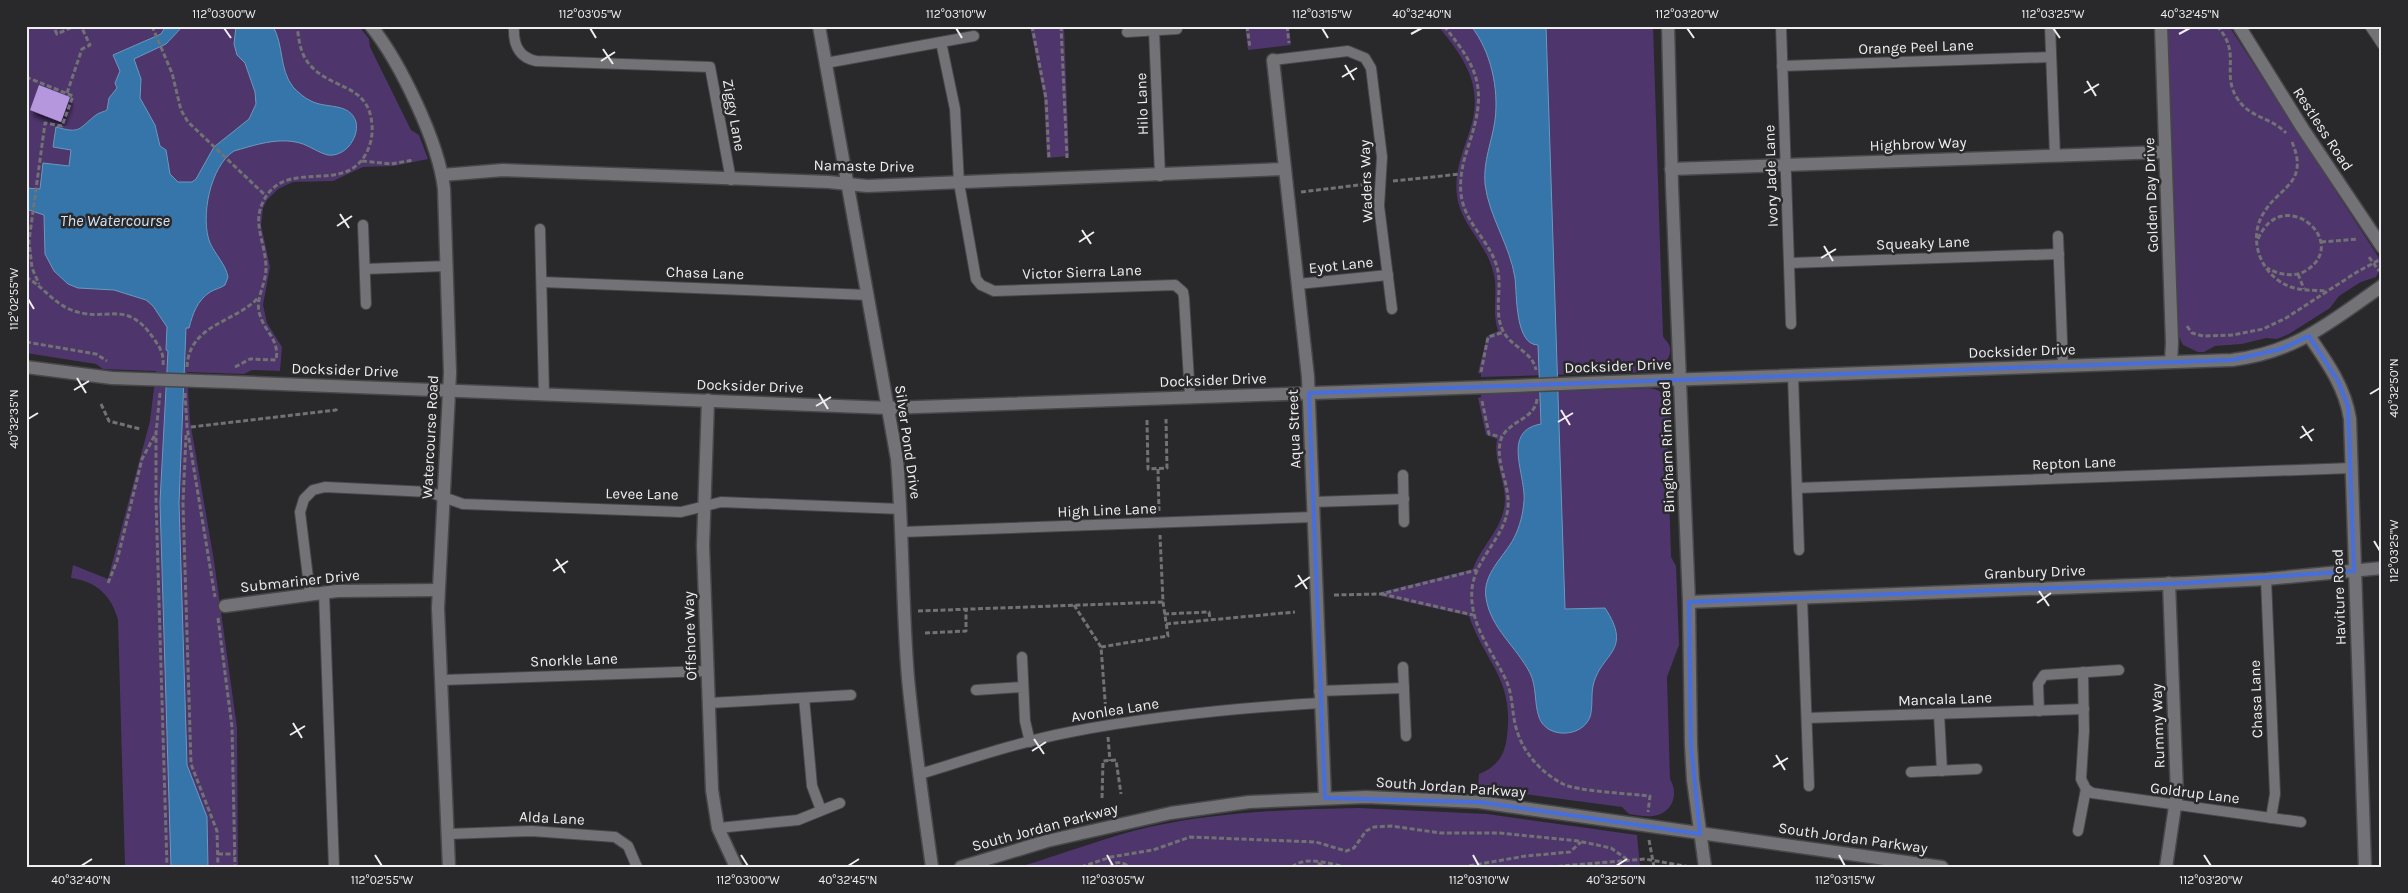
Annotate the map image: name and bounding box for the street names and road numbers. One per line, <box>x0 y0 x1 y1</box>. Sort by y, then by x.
street label: Orange Peel Lane <box>1858 36 1974 58</box>
street label: Hilo Lane <box>1132 72 1152 136</box>
street label: Ziggy Lane <box>719 77 749 153</box>
street label: Restless Road <box>2289 84 2357 174</box>
street label: Ivory Jade Lane <box>1760 125 1782 227</box>
street label: Highbrow Way <box>1869 133 1967 155</box>
street label: Golden Day Drive <box>2140 137 2162 253</box>
street label: Waders Way <box>1356 139 1376 223</box>
street label: Namaste Drive <box>814 156 914 176</box>
street label: Squeaky Lane <box>1876 232 1970 254</box>
street label: Eyot Lane <box>1308 253 1374 277</box>
street label: Victor Sierra Lane <box>1022 261 1142 283</box>
street label: Chasa Lane <box>666 263 744 283</box>
street label: Docksider Drive <box>1968 340 2076 362</box>
street label: Docksider Drive <box>1564 355 1672 377</box>
street label: Docksider Drive <box>291 359 399 381</box>
street label: Docksider Drive <box>1159 369 1267 391</box>
street label: Watercourse Road <box>418 375 442 499</box>
street label: Docksider Drive <box>696 375 804 397</box>
street label: Bingham Rim Road <box>1656 381 1678 513</box>
street label: Silver Pond Drive <box>891 384 925 500</box>
street label: Aqua Street <box>1284 389 1304 469</box>
street label: Repton Lane <box>2032 453 2116 473</box>
street label: Levee Lane <box>605 484 679 504</box>
street label: High Line Lane <box>1057 499 1157 521</box>
street label: Haviture Road <box>2328 549 2350 645</box>
street label: Granbury Drive <box>1984 561 2086 583</box>
street label: Submariner Drive <box>239 566 361 596</box>
street label: Offshore Way <box>679 591 701 681</box>
street label: Snorkle Lane <box>530 649 618 671</box>
street label: Chasa Lane <box>2246 660 2266 738</box>
street label: Rummy Way <box>2148 683 2168 769</box>
street label: Mancala Lane <box>1898 688 1992 710</box>
street label: Avonlea Lane <box>1070 694 1160 726</box>
street label: South Jordan Parkway <box>1375 773 1527 801</box>
street label: Goldrup Lane <box>2149 779 2241 807</box>
street label: South Jordan Parkway <box>970 799 1120 855</box>
street label: Alda Lane <box>519 807 585 829</box>
street label: South Jordan Parkway <box>1777 819 1929 857</box>

